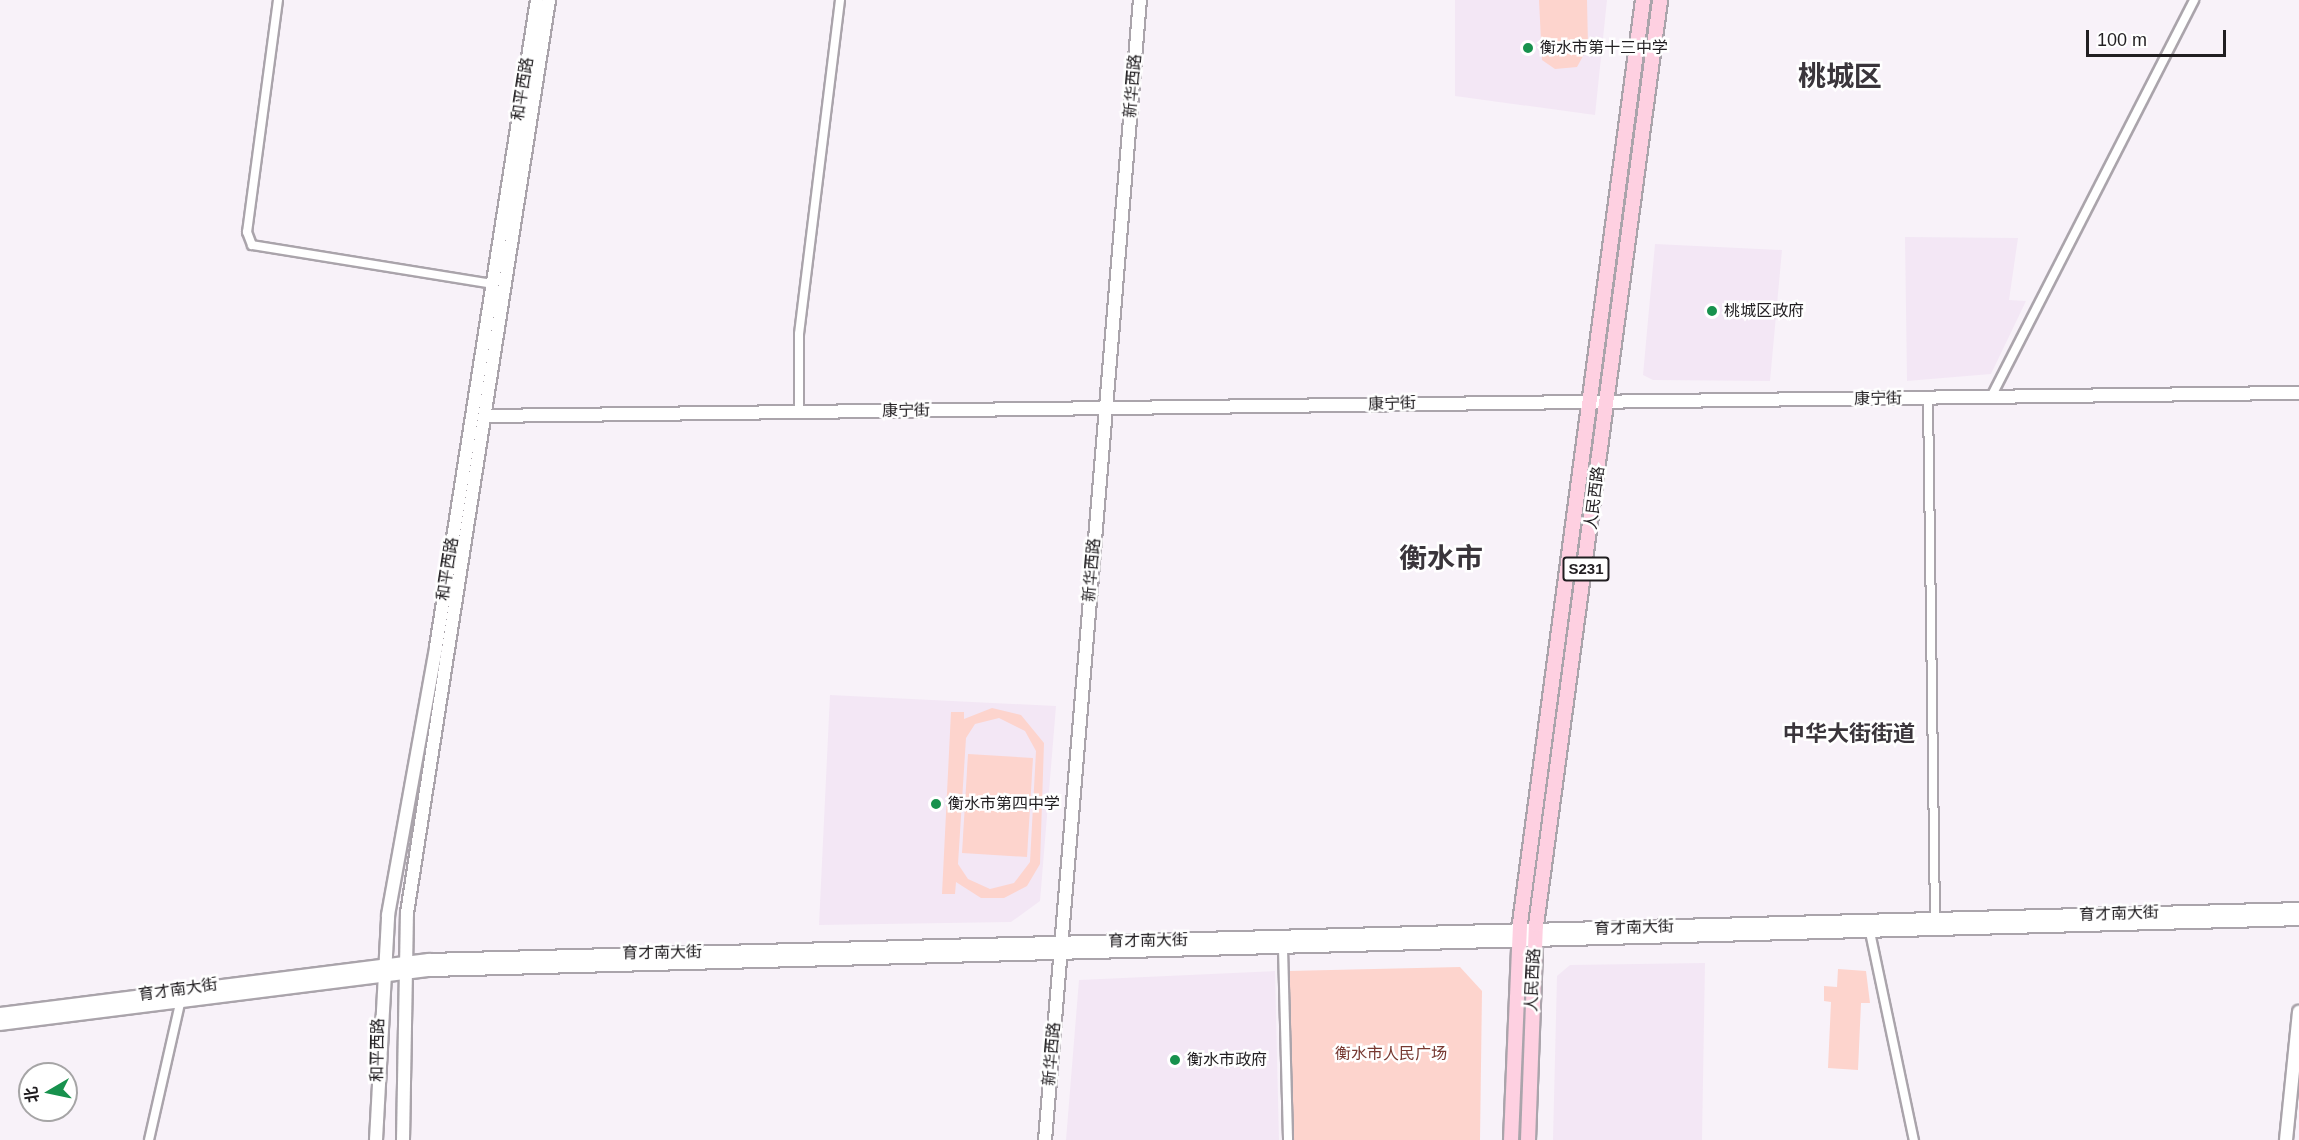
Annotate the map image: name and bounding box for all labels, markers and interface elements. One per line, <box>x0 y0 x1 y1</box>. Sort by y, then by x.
scale bar <box>2089 18 2228 56</box>
text: 100 m <box>2097 30 2147 50</box>
place label: 衡水市第十三中学 <box>1540 38 1668 58</box>
marker: 衡水市第十三中学 <box>1521 41 1535 55</box>
street label: 新华西路 <box>1121 53 1145 119</box>
street label: 和平西路 <box>509 56 537 122</box>
district label: 桃城区 <box>1798 60 1882 94</box>
place label: 桃城区政府 <box>1724 301 1804 321</box>
marker: 桃城区政府 <box>1705 304 1719 318</box>
street label: 康宁街 <box>1854 389 1902 409</box>
street label: 康宁街 <box>1368 394 1416 414</box>
street label: 康宁街 <box>882 401 930 421</box>
street label: 人民西路 <box>1582 465 1608 531</box>
street label: 和平西路 <box>434 536 462 602</box>
street label: 新华西路 <box>1080 537 1104 603</box>
district label: 衡水市 <box>1399 542 1483 576</box>
road number: S231 <box>1562 557 1610 581</box>
district label: 中华大街街道 <box>1783 721 1915 747</box>
place label: 衡水市第四中学 <box>948 794 1060 814</box>
marker: 衡水市第四中学 <box>929 797 943 811</box>
street label: 育才南大街 <box>2079 903 2159 925</box>
street label: 育才南大街 <box>1594 917 1674 939</box>
street label: 育才南大街 <box>1108 931 1188 951</box>
street label: 育才南大街 <box>622 943 702 963</box>
street label: 人民西路 <box>1522 948 1544 1012</box>
street label: 育才南大街 <box>137 975 219 1005</box>
street label: 和平西路 <box>368 1018 388 1082</box>
street label: 新华西路 <box>1040 1021 1064 1087</box>
park label: 衡水市人民广场 <box>1335 1044 1447 1064</box>
place label: 衡水市政府 <box>1187 1050 1267 1070</box>
marker: 衡水市政府 <box>1168 1053 1182 1067</box>
north arrow <box>18 1062 78 1122</box>
text: 北 <box>22 1085 41 1104</box>

